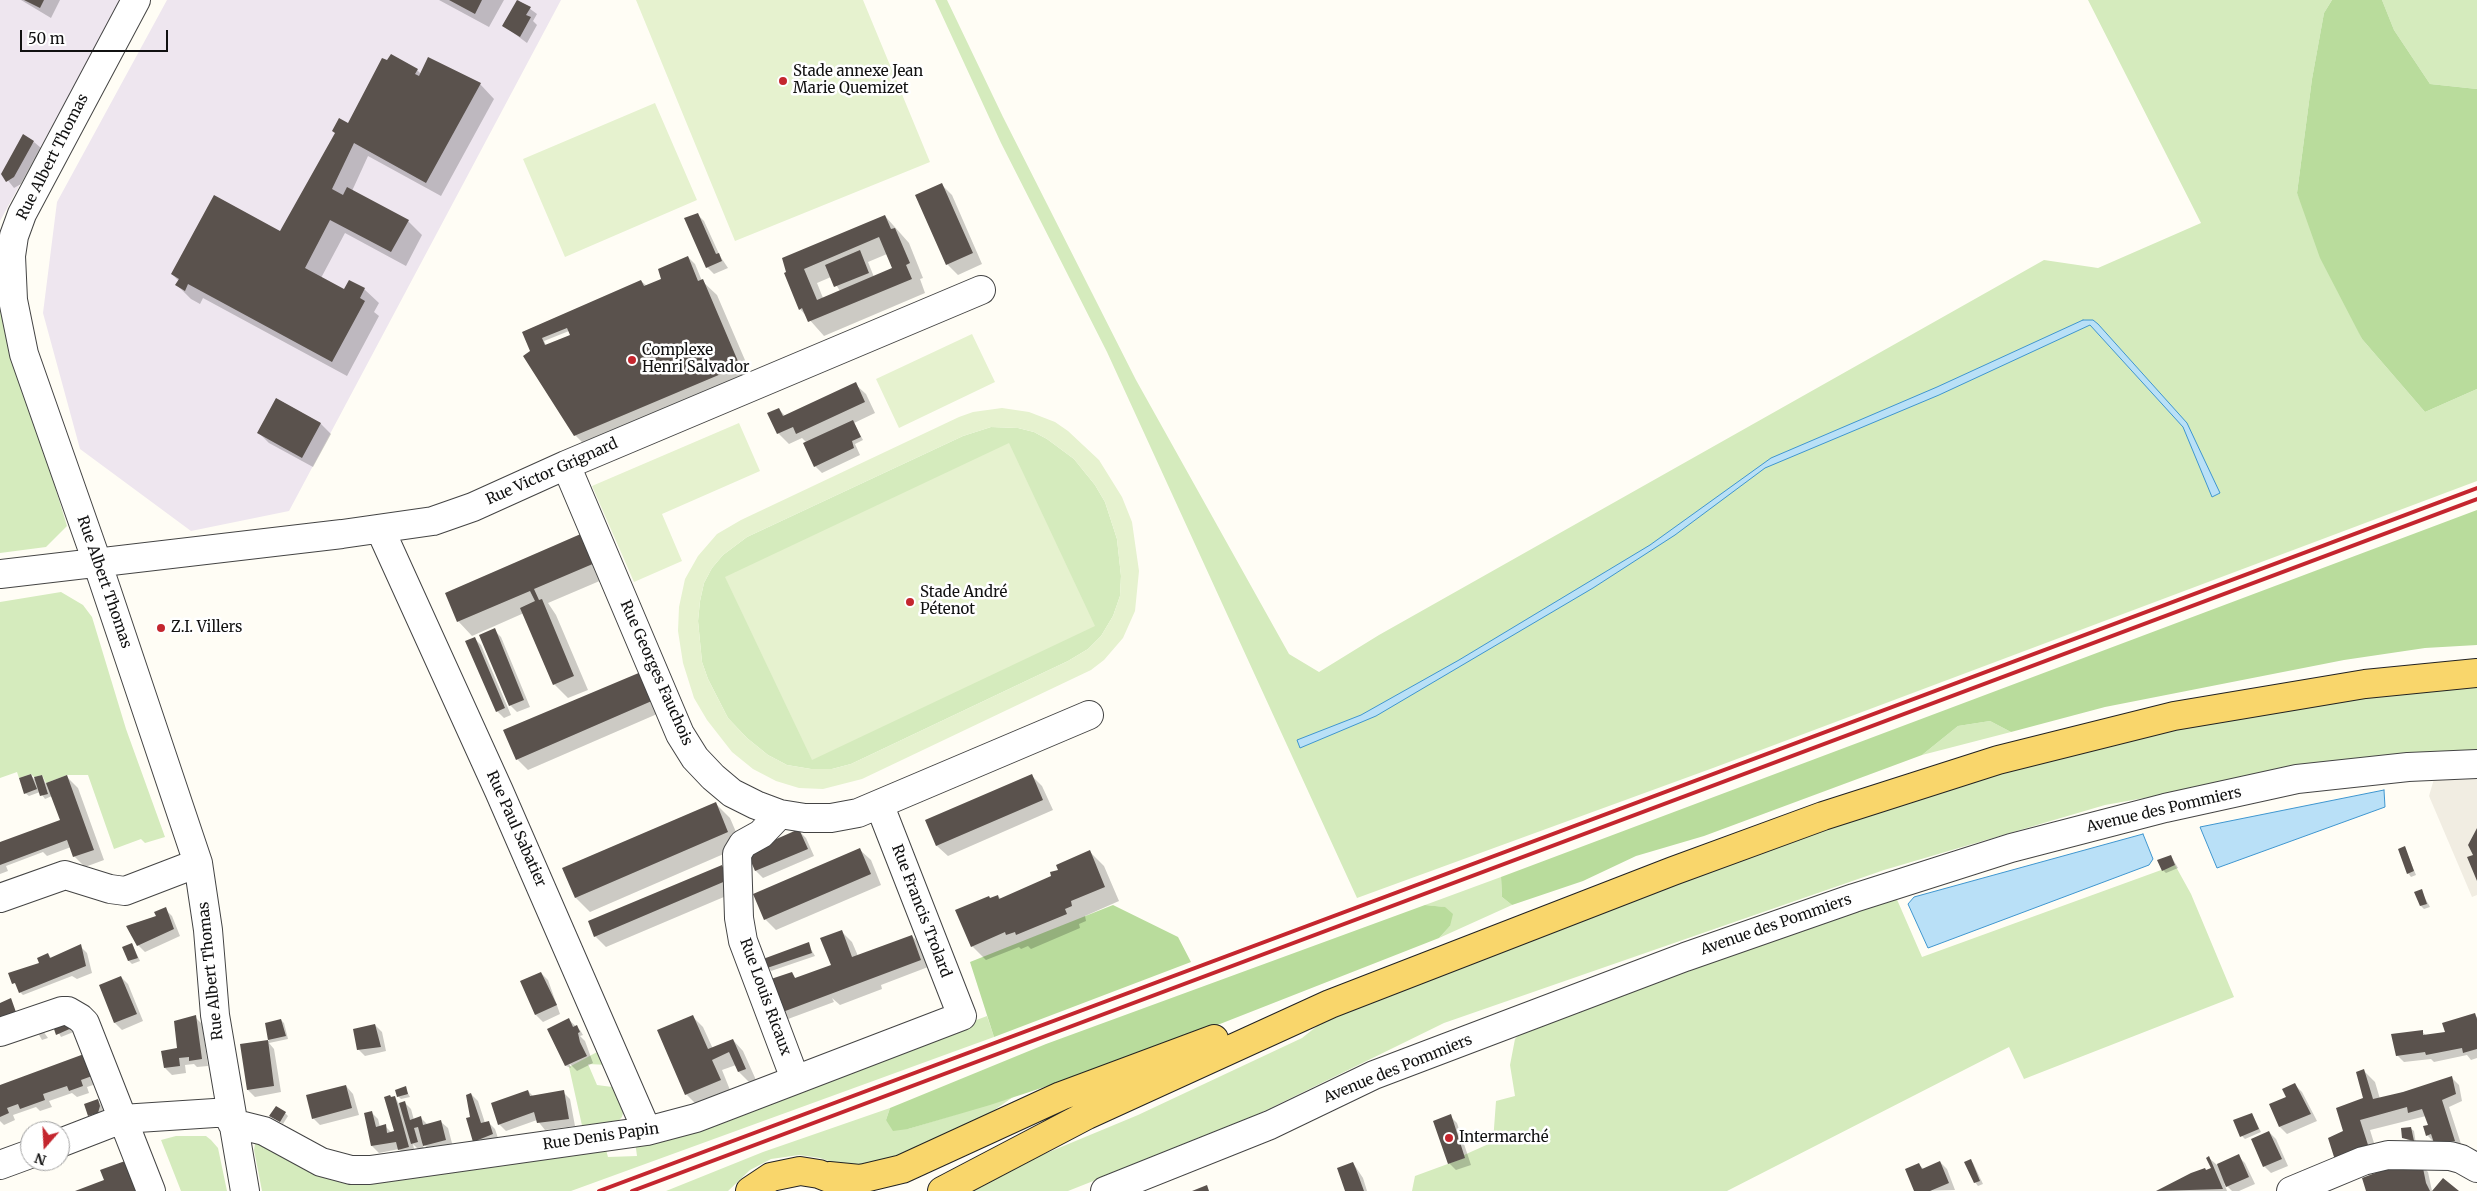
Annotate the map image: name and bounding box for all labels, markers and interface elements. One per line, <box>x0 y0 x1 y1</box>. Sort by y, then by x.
scale bar <box>22 20 170 52</box>
text: 50 m <box>28 29 65 48</box>
place label: Stade annexe Jean Marie Quemizet <box>793 63 923 98</box>
marker: Stade annexe Jean Marie Quemizet <box>777 75 789 87</box>
street label: Rue Albert Thomas <box>13 91 93 223</box>
place label: Complexe Henri Salvador <box>642 342 750 377</box>
marker: Complexe Henri Salvador <box>626 354 638 366</box>
street label: Rue Victor Grignard <box>483 435 621 509</box>
street label: Rue Albert Thomas <box>73 513 135 651</box>
place label: Stade André Pétenot <box>920 584 1007 619</box>
marker: Stade André Pétenot <box>904 596 916 608</box>
street label: Rue Georges Fauchois <box>616 598 696 748</box>
place label: Z.I. Villers <box>171 619 242 637</box>
marker: Z.I. Villers <box>155 622 167 634</box>
street label: Rue Paul Sabatier <box>482 768 550 890</box>
street label: Avenue des Pommiers <box>2085 783 2243 837</box>
street label: Rue Francis Trolard <box>887 842 955 980</box>
street label: Avenue des Pommiers <box>1698 891 1854 959</box>
street label: Rue Albert Thomas <box>195 901 227 1041</box>
street label: Rue Louis Ricaux <box>735 936 795 1058</box>
street label: Avenue des Pommiers <box>1321 1031 1475 1107</box>
street label: Rue Denis Papin <box>542 1120 660 1154</box>
north arrow <box>20 1121 70 1171</box>
place label: Intermarché <box>1459 1129 1549 1147</box>
marker: Intermarché <box>1443 1132 1455 1144</box>
text: N <box>32 1149 49 1170</box>

